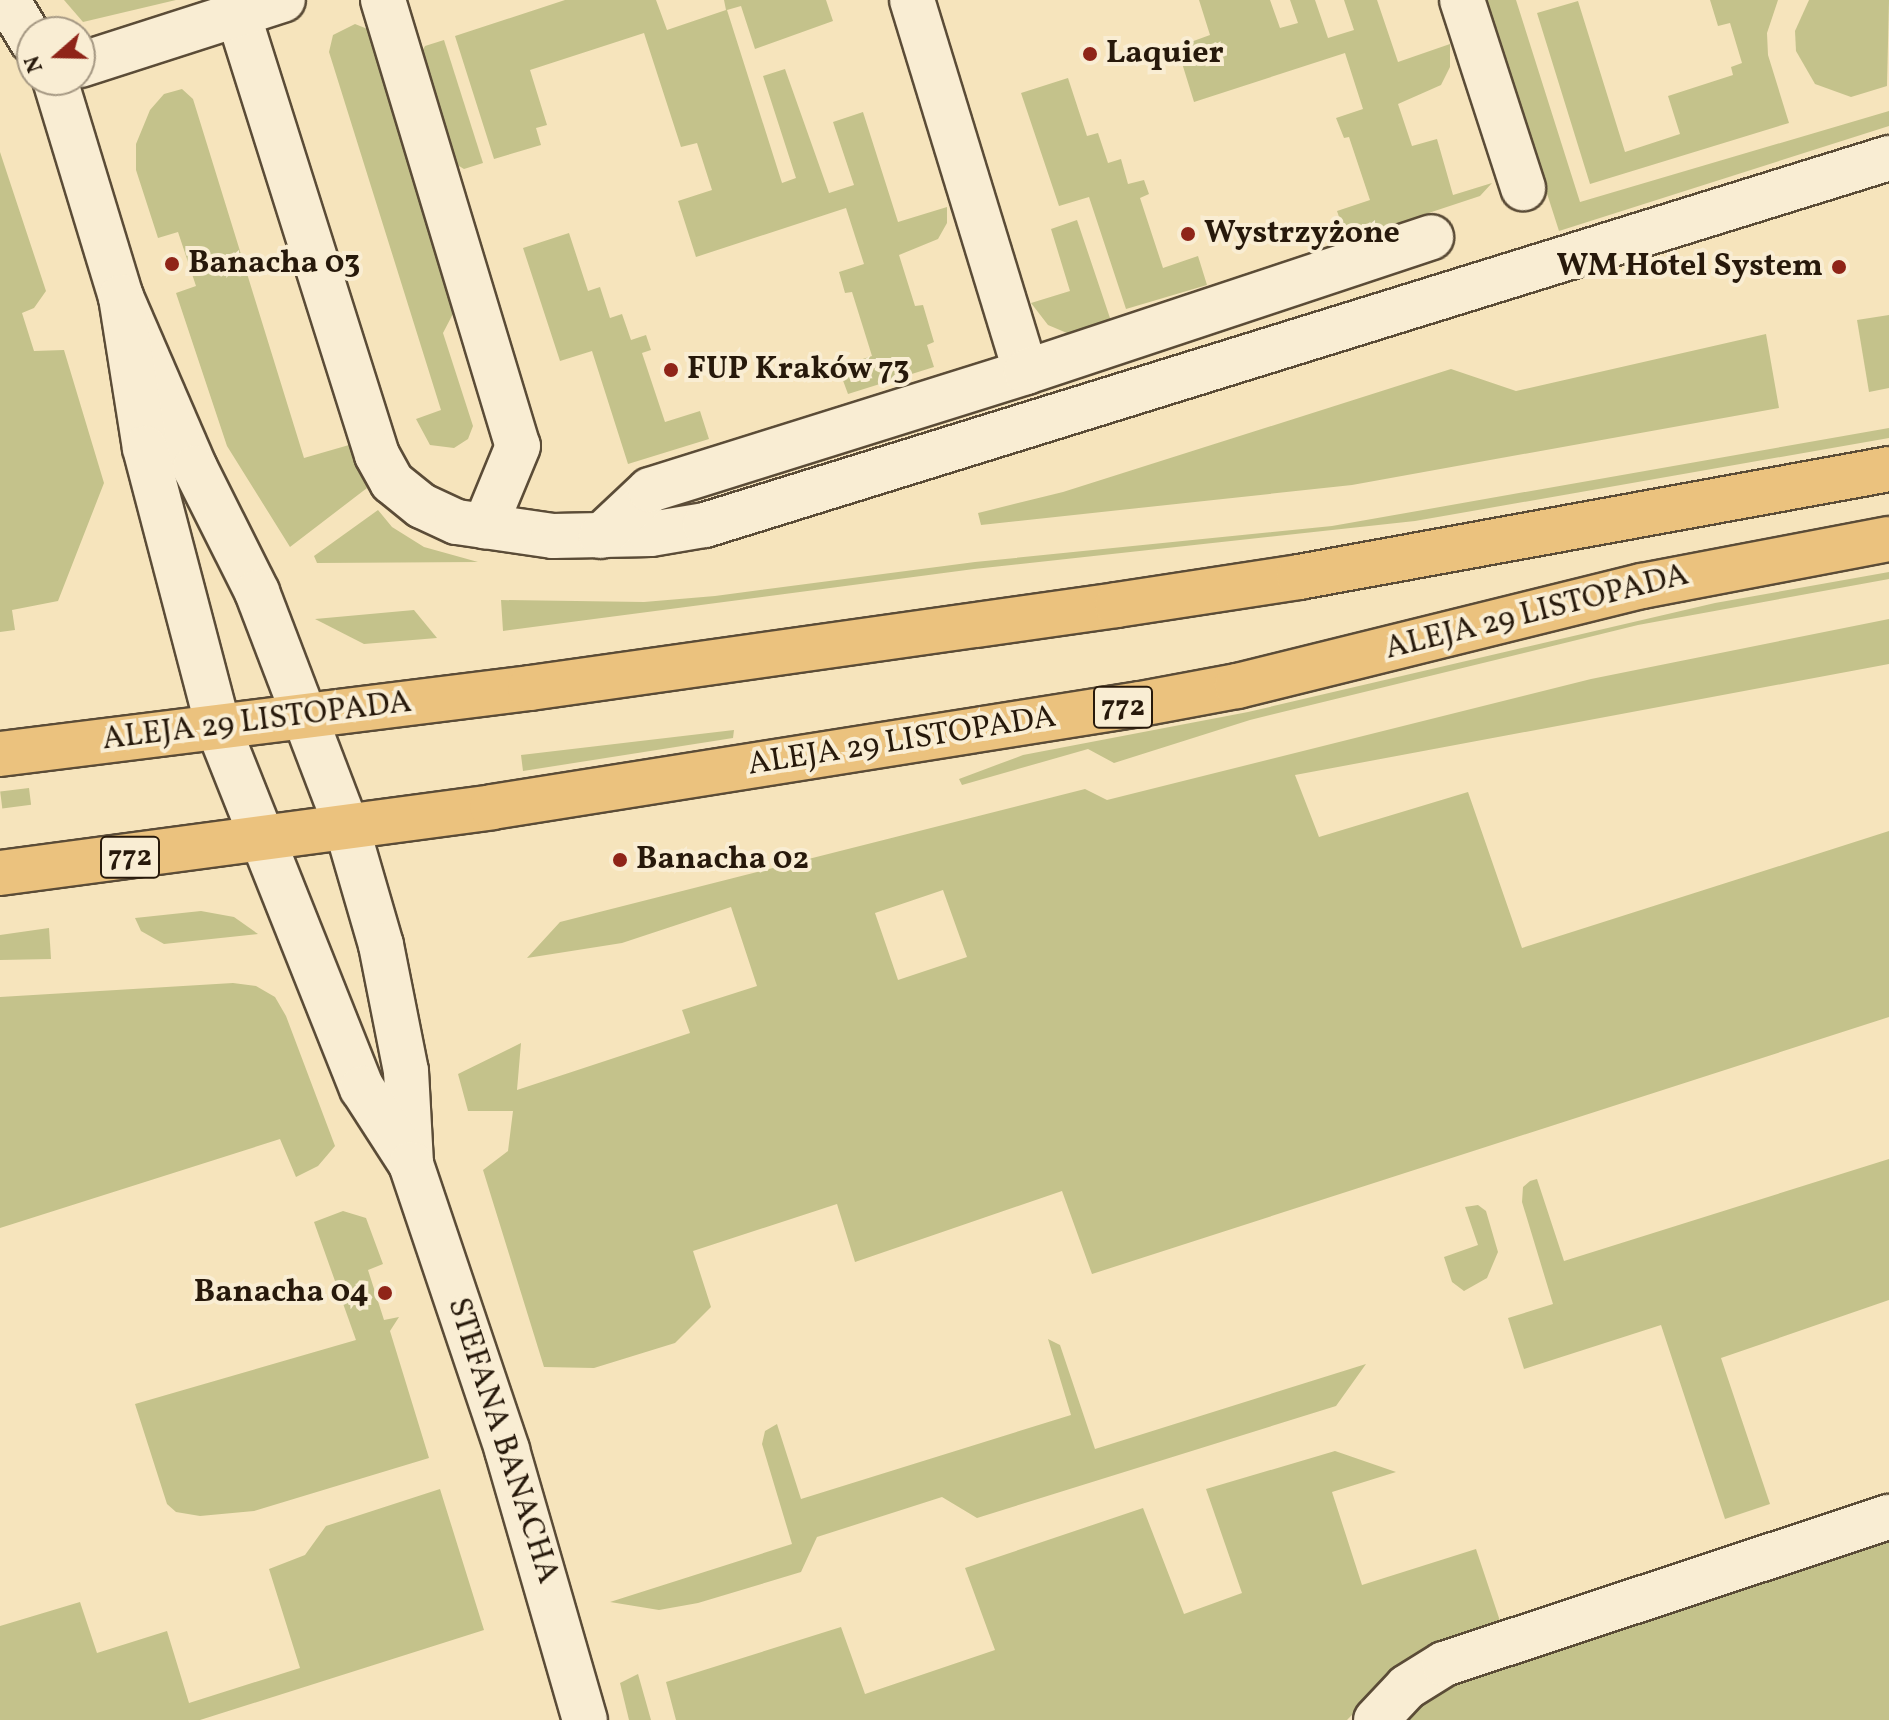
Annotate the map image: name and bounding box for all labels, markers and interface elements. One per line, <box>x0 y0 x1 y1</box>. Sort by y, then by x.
north arrow <box>16 16 96 96</box>
place label: Laquier <box>1106 35 1224 73</box>
marker: Laquier <box>1081 45 1099 63</box>
text: N <box>18 51 52 77</box>
place label: Wystrzyżone <box>1204 215 1400 253</box>
marker: Wystrzyżone <box>1179 225 1197 243</box>
place label: Banacha 03 <box>188 245 360 283</box>
place label: WM Hotel System <box>1556 248 1823 286</box>
marker: Banacha 03 <box>163 255 181 273</box>
marker: WM Hotel System <box>1830 258 1848 276</box>
place label: FUP Kraków 73 <box>687 351 910 389</box>
marker: FUP Kraków 73 <box>662 361 680 379</box>
street label: ALEJA 29 LISTOPADA <box>1381 557 1693 669</box>
road number: 772 <box>1093 681 1153 733</box>
street label: ALEJA 29 LISTOPADA <box>100 684 414 760</box>
street label: ALEJA 29 LISTOPADA <box>745 699 1059 785</box>
road number: 772 <box>100 831 160 883</box>
place label: Banacha 02 <box>636 841 809 879</box>
marker: Banacha 02 <box>611 851 629 869</box>
place label: Banacha 04 <box>194 1274 369 1312</box>
marker: Banacha 04 <box>376 1284 394 1302</box>
street label: STEFANA BANACHA <box>438 1293 566 1589</box>

